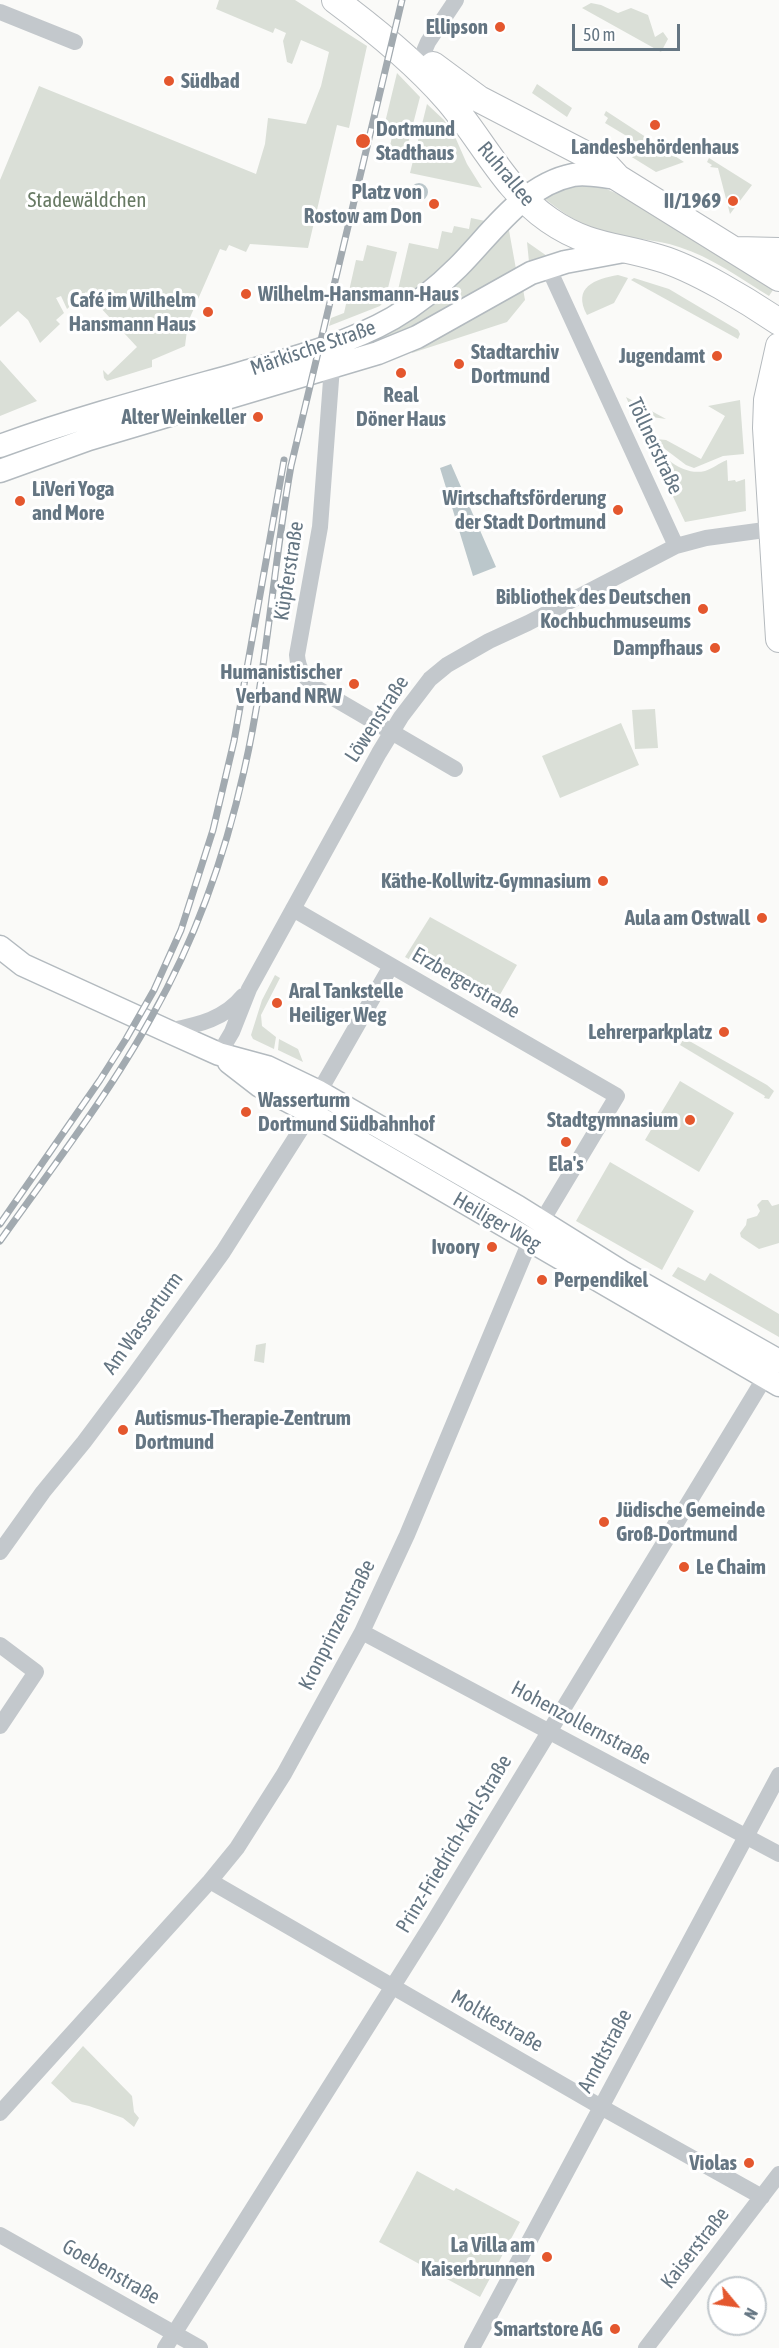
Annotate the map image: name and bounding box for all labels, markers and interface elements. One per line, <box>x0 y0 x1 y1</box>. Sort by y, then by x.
scale bar <box>575 12 683 50</box>
place label: Ellipson <box>426 14 488 40</box>
marker: Ellipson <box>493 20 507 34</box>
text: 50 m <box>583 24 615 45</box>
place label: Südbad <box>181 68 240 94</box>
marker: Südbad <box>162 74 176 88</box>
place label: Dortmund Stadthaus <box>376 116 455 166</box>
marker: Landesbehördenhaus <box>648 118 662 132</box>
marker: Dortmund Stadthaus <box>354 132 372 150</box>
place label: Landesbehördenhaus <box>571 134 739 160</box>
street label: Ruhrallee <box>472 137 540 211</box>
place label: Platz von Rostow am Don <box>304 179 422 229</box>
park label: Stadewäldchen <box>28 187 146 213</box>
place label: II/1969 <box>664 188 721 214</box>
marker: II/1969 <box>726 194 740 208</box>
marker: Platz von Rostow am Don <box>427 197 441 211</box>
place label: Wilhelm-Hansmann-Haus <box>258 281 459 307</box>
place label: Café im Wilhelm Hansmann Haus <box>69 287 196 337</box>
marker: Wilhelm-Hansmann-Haus <box>239 287 253 301</box>
marker: Café im Wilhelm Hansmann Haus <box>201 305 215 319</box>
street label: Märkische Straße <box>247 315 379 381</box>
place label: Stadtarchiv Dortmund <box>471 339 559 389</box>
place label: Jugendamt <box>619 343 705 369</box>
marker: Jugendamt <box>710 349 724 363</box>
marker: Stadtarchiv Dortmund <box>452 357 466 371</box>
marker: Real Döner Haus <box>394 366 408 380</box>
place label: Real Döner Haus <box>356 382 446 432</box>
street label: Töllnerstraße <box>622 394 688 498</box>
place label: Alter Weinkeller <box>122 404 246 430</box>
marker: Alter Weinkeller <box>251 410 265 424</box>
place label: LiVeri Yoga and More <box>32 476 114 526</box>
place label: Wirtschaftsförderung der Stadt Dortmund <box>443 485 606 535</box>
marker: LiVeri Yoga and More <box>13 494 27 508</box>
marker: Wirtschaftsförderung der Stadt Dortmund <box>611 503 625 517</box>
street label: Küpferstraße <box>269 520 309 622</box>
place label: Bibliothek des Deutschen Kochbuchmuseums <box>496 584 691 634</box>
marker: Bibliothek des Deutschen Kochbuchmuseums <box>696 602 710 616</box>
place label: Dampfhaus <box>613 635 703 661</box>
marker: Dampfhaus <box>708 641 722 655</box>
place label: Humanistischer Verband NRW <box>220 659 342 709</box>
street label: Löwenstraße <box>340 671 414 767</box>
marker: Humanistischer Verband NRW <box>347 677 361 691</box>
place label: Käthe-Kollwitz-Gymnasium <box>381 868 591 894</box>
marker: Käthe-Kollwitz-Gymnasium <box>596 874 610 888</box>
place label: Aula am Ostwall <box>625 905 750 931</box>
marker: Aula am Ostwall <box>755 911 769 925</box>
street label: Erzbergerstraße <box>408 942 524 1024</box>
place label: Aral Tankstelle Heiliger Weg <box>289 978 403 1028</box>
marker: Aral Tankstelle Heiliger Weg <box>270 996 284 1010</box>
place label: Lehrerparkplatz <box>588 1019 712 1045</box>
marker: Lehrerparkplatz <box>717 1025 731 1039</box>
place label: Wasserturm Dortmund Südbahnhof <box>258 1087 435 1137</box>
marker: Wasserturm Dortmund Südbahnhof <box>239 1105 253 1119</box>
place label: Stadtgymnasium <box>547 1107 678 1133</box>
marker: Stadtgymnasium <box>683 1113 697 1127</box>
marker: Ela's <box>559 1135 573 1149</box>
place label: Ela's <box>548 1151 584 1177</box>
street label: Heiliger Weg <box>449 1187 545 1257</box>
place label: Ivoory <box>432 1234 480 1260</box>
marker: Ivoory <box>485 1240 499 1254</box>
street label: Am Wasserturm <box>97 1267 189 1379</box>
place label: Perpendikel <box>554 1267 648 1293</box>
marker: Perpendikel <box>535 1273 549 1287</box>
place label: Autismus-Therapie-Zentrum Dortmund <box>135 1405 351 1455</box>
marker: Autismus-Therapie-Zentrum Dortmund <box>116 1423 130 1437</box>
place label: Jüdische Gemeinde Groß-Dortmund <box>616 1497 765 1547</box>
marker: Jüdische Gemeinde Groß-Dortmund <box>597 1515 611 1529</box>
place label: Le Chaim <box>696 1554 766 1580</box>
street label: Kronprinzenstraße <box>293 1555 381 1695</box>
marker: Le Chaim <box>677 1560 691 1574</box>
street label: Hohenzollernstraße <box>507 1676 655 1770</box>
street label: Prinz-Friedrich-Karl-Straße <box>391 1750 517 1938</box>
street label: Moltkestraße <box>446 1985 548 2057</box>
street label: Arndtstraße <box>572 2005 638 2097</box>
place label: Violas <box>689 2150 737 2176</box>
marker: Violas <box>742 2156 756 2170</box>
street label: Kaiserstraße <box>656 2202 734 2294</box>
place label: La Villa am Kaiserbrunnen <box>421 2232 535 2282</box>
street label: Goebenstraße <box>58 2234 164 2310</box>
marker: La Villa am Kaiserbrunnen <box>540 2250 554 2264</box>
north arrow <box>707 2276 767 2336</box>
text: N <box>741 2305 761 2322</box>
place label: Smartstore AG <box>494 2316 603 2342</box>
marker: Smartstore AG <box>608 2322 622 2336</box>

